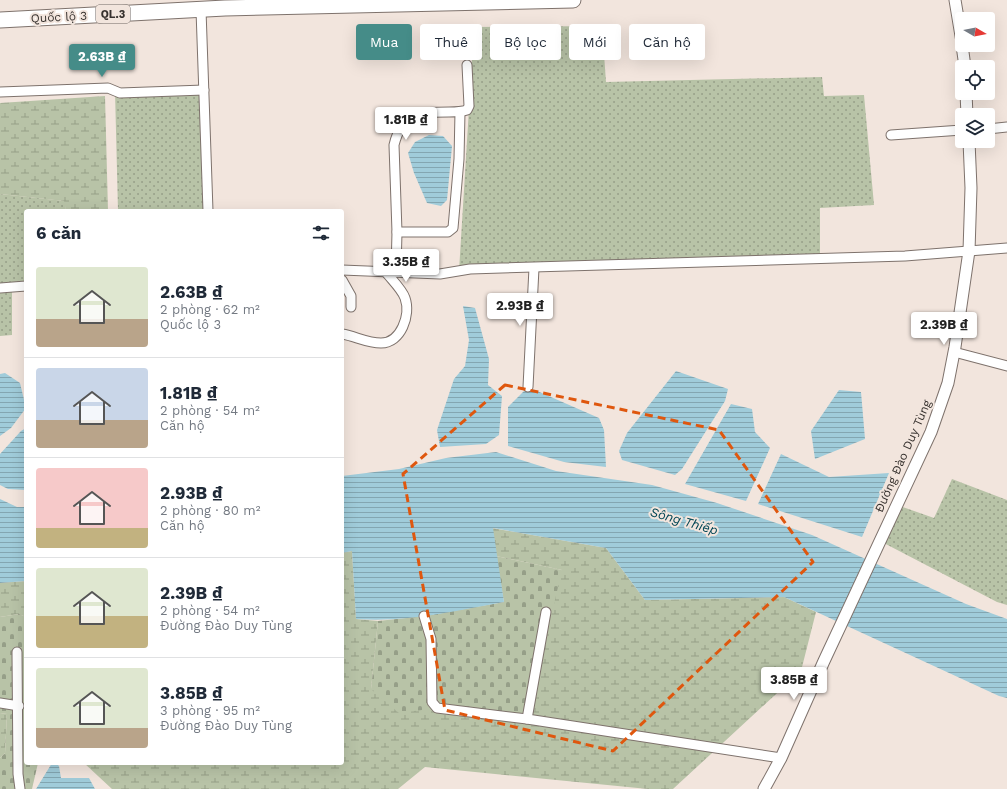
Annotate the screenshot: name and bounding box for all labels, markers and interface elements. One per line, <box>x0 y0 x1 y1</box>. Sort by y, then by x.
road number: QL.3 <box>96 5 130 23</box>
street label: Quốc lộ 3 <box>30 9 88 25</box>
north arrow <box>955 12 995 52</box>
map controls <box>955 12 995 148</box>
chip: Mua <box>356 24 412 60</box>
chip: Thuê <box>420 24 482 60</box>
chip: Bộ lọc <box>490 24 561 60</box>
chip: Mới <box>569 24 621 60</box>
chip: Căn hộ <box>629 24 705 60</box>
pin: 2.63B ₫ <box>65 44 139 78</box>
text: 2.63B ₫ <box>78 49 126 64</box>
button: locate <box>955 60 995 100</box>
pin: 1.81B ₫ <box>369 107 443 141</box>
button: layers <box>955 108 995 148</box>
text: 1.81B ₫ <box>384 112 428 127</box>
icon: filters <box>310 222 332 244</box>
text: 6 căn <box>36 223 81 243</box>
pin: 3.35B ₫ <box>369 249 443 283</box>
text: 3.35B ₫ <box>382 254 430 269</box>
text: 2.63B ₫ <box>160 282 223 302</box>
icon: home <box>68 283 116 331</box>
pin: 2.93B ₫ <box>483 293 557 327</box>
text: 2.93B ₫ <box>496 298 544 313</box>
text: 2 phòng · 62 m² <box>160 302 260 317</box>
pin: 2.39B ₫ <box>907 312 981 346</box>
text: Quốc lộ 3 <box>160 317 221 332</box>
text: 2.39B ₫ <box>920 317 968 332</box>
text: 1.81B ₫ <box>160 383 217 403</box>
icon: home <box>68 384 116 432</box>
street label: Đường Đào Duy Tùng <box>872 397 934 514</box>
text: 2 phòng · 54 m² <box>160 403 260 418</box>
text: Căn hộ <box>160 418 205 433</box>
text: 2.93B ₫ <box>160 483 223 503</box>
icon: home <box>68 484 116 532</box>
text: 2 phòng · 80 m² <box>160 503 260 518</box>
water label: Sông Thiếp <box>648 504 720 538</box>
text: Căn hộ <box>160 518 205 533</box>
text: 2.39B ₫ <box>160 583 223 603</box>
icon: home <box>68 584 116 632</box>
text: 2 phòng · 54 m² <box>160 603 260 618</box>
text: Đường Đào Duy Tùng <box>160 618 292 633</box>
pin: 3.85B ₫ <box>757 667 831 701</box>
text: 3.85B ₫ <box>770 672 818 687</box>
text: 3.85B ₫ <box>160 683 223 703</box>
icon: home <box>68 684 116 732</box>
text: 3 phòng · 95 m² <box>160 703 260 718</box>
text: Đường Đào Duy Tùng <box>160 718 292 733</box>

